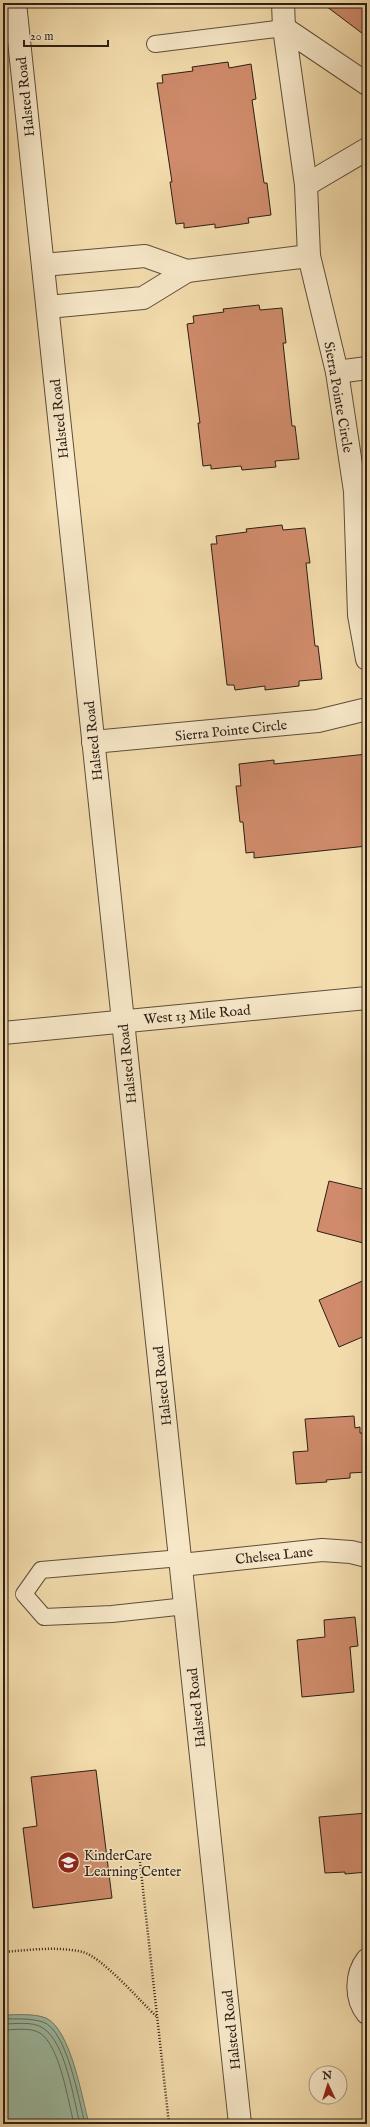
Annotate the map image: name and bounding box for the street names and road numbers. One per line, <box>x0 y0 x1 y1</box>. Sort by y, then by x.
street label: Halsted Road <box>13 56 39 138</box>
street label: Sierra Pointe Circle <box>319 340 357 455</box>
street label: Halsted Road <box>47 378 73 460</box>
street label: Halsted Road <box>81 700 107 782</box>
street label: Sierra Pointe Circle <box>174 716 289 746</box>
street label: West 13 Mile Road <box>143 1001 252 1029</box>
street label: Halsted Road <box>115 1023 141 1105</box>
street label: Halsted Road <box>150 1345 176 1427</box>
street label: Chelsea Lane <box>234 1543 314 1569</box>
street label: Halsted Road <box>184 1667 210 1749</box>
street label: Halsted Road <box>219 1989 245 2071</box>

